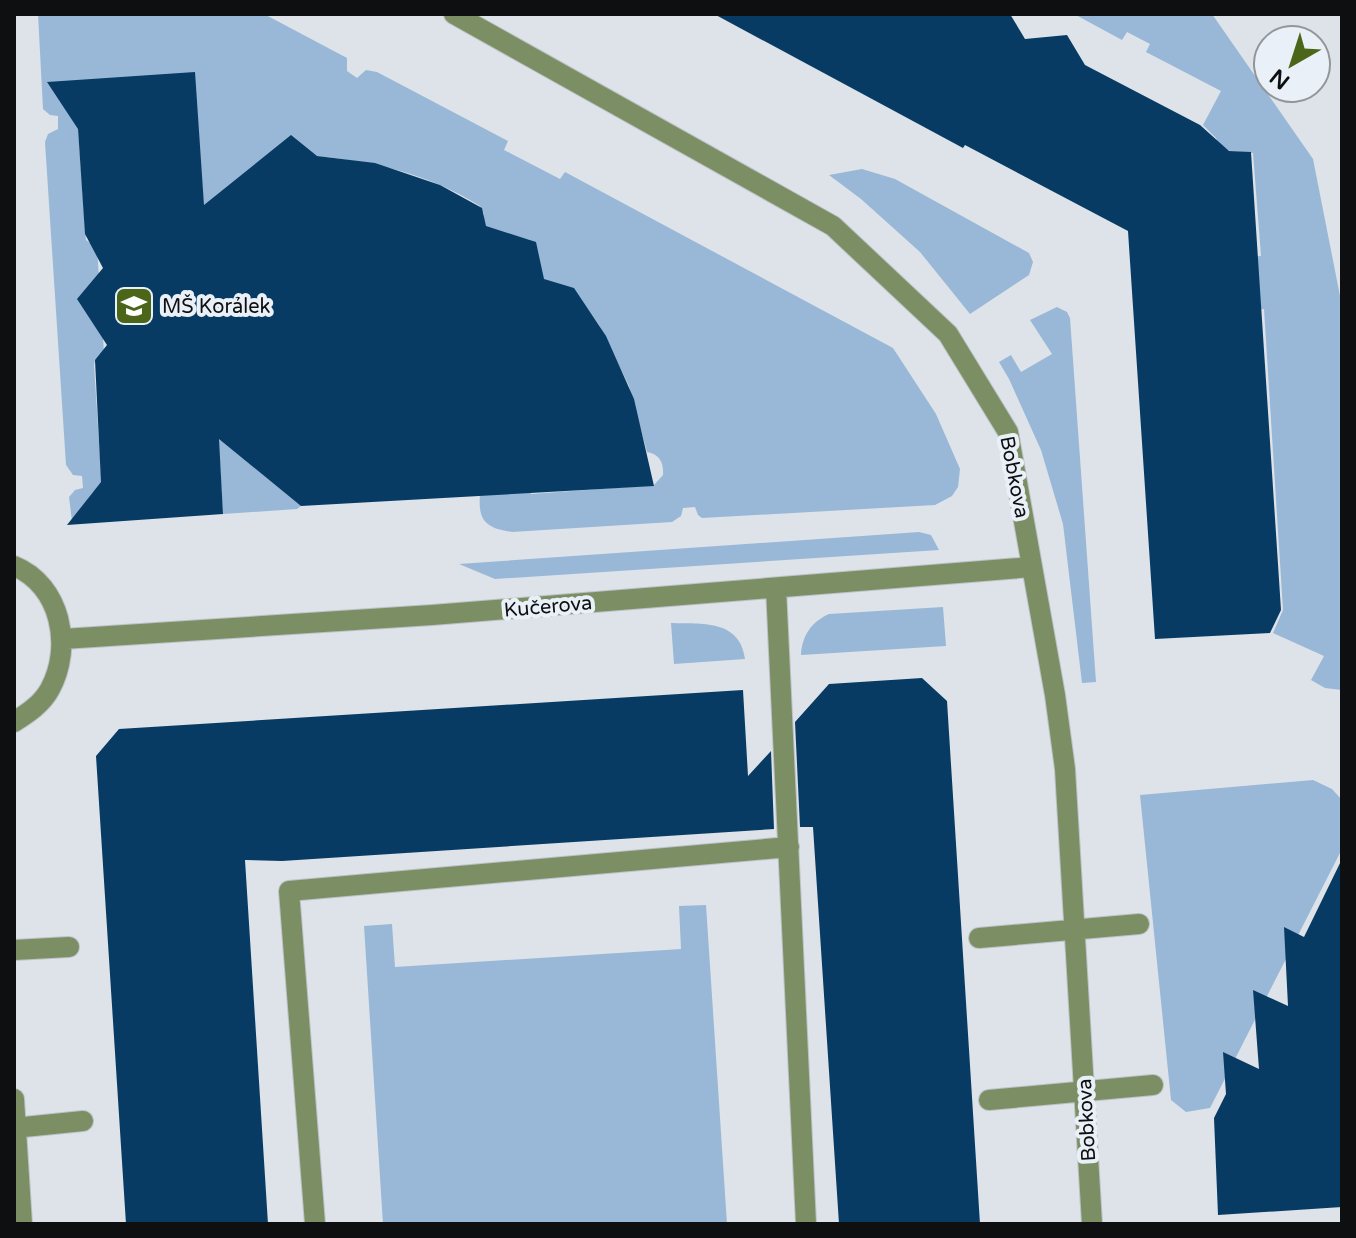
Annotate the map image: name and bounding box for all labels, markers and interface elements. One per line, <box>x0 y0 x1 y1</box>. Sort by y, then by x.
north arrow <box>1252 24 1332 104</box>
text: N <box>1265 63 1295 94</box>
school or university icon: MŠ Korálek <box>113 285 155 327</box>
place label: MŠ Korálek <box>162 294 271 319</box>
street label: Bobkova <box>994 434 1034 520</box>
street label: Kučerova <box>503 591 593 623</box>
street label: Bobkova <box>1073 1078 1101 1162</box>

